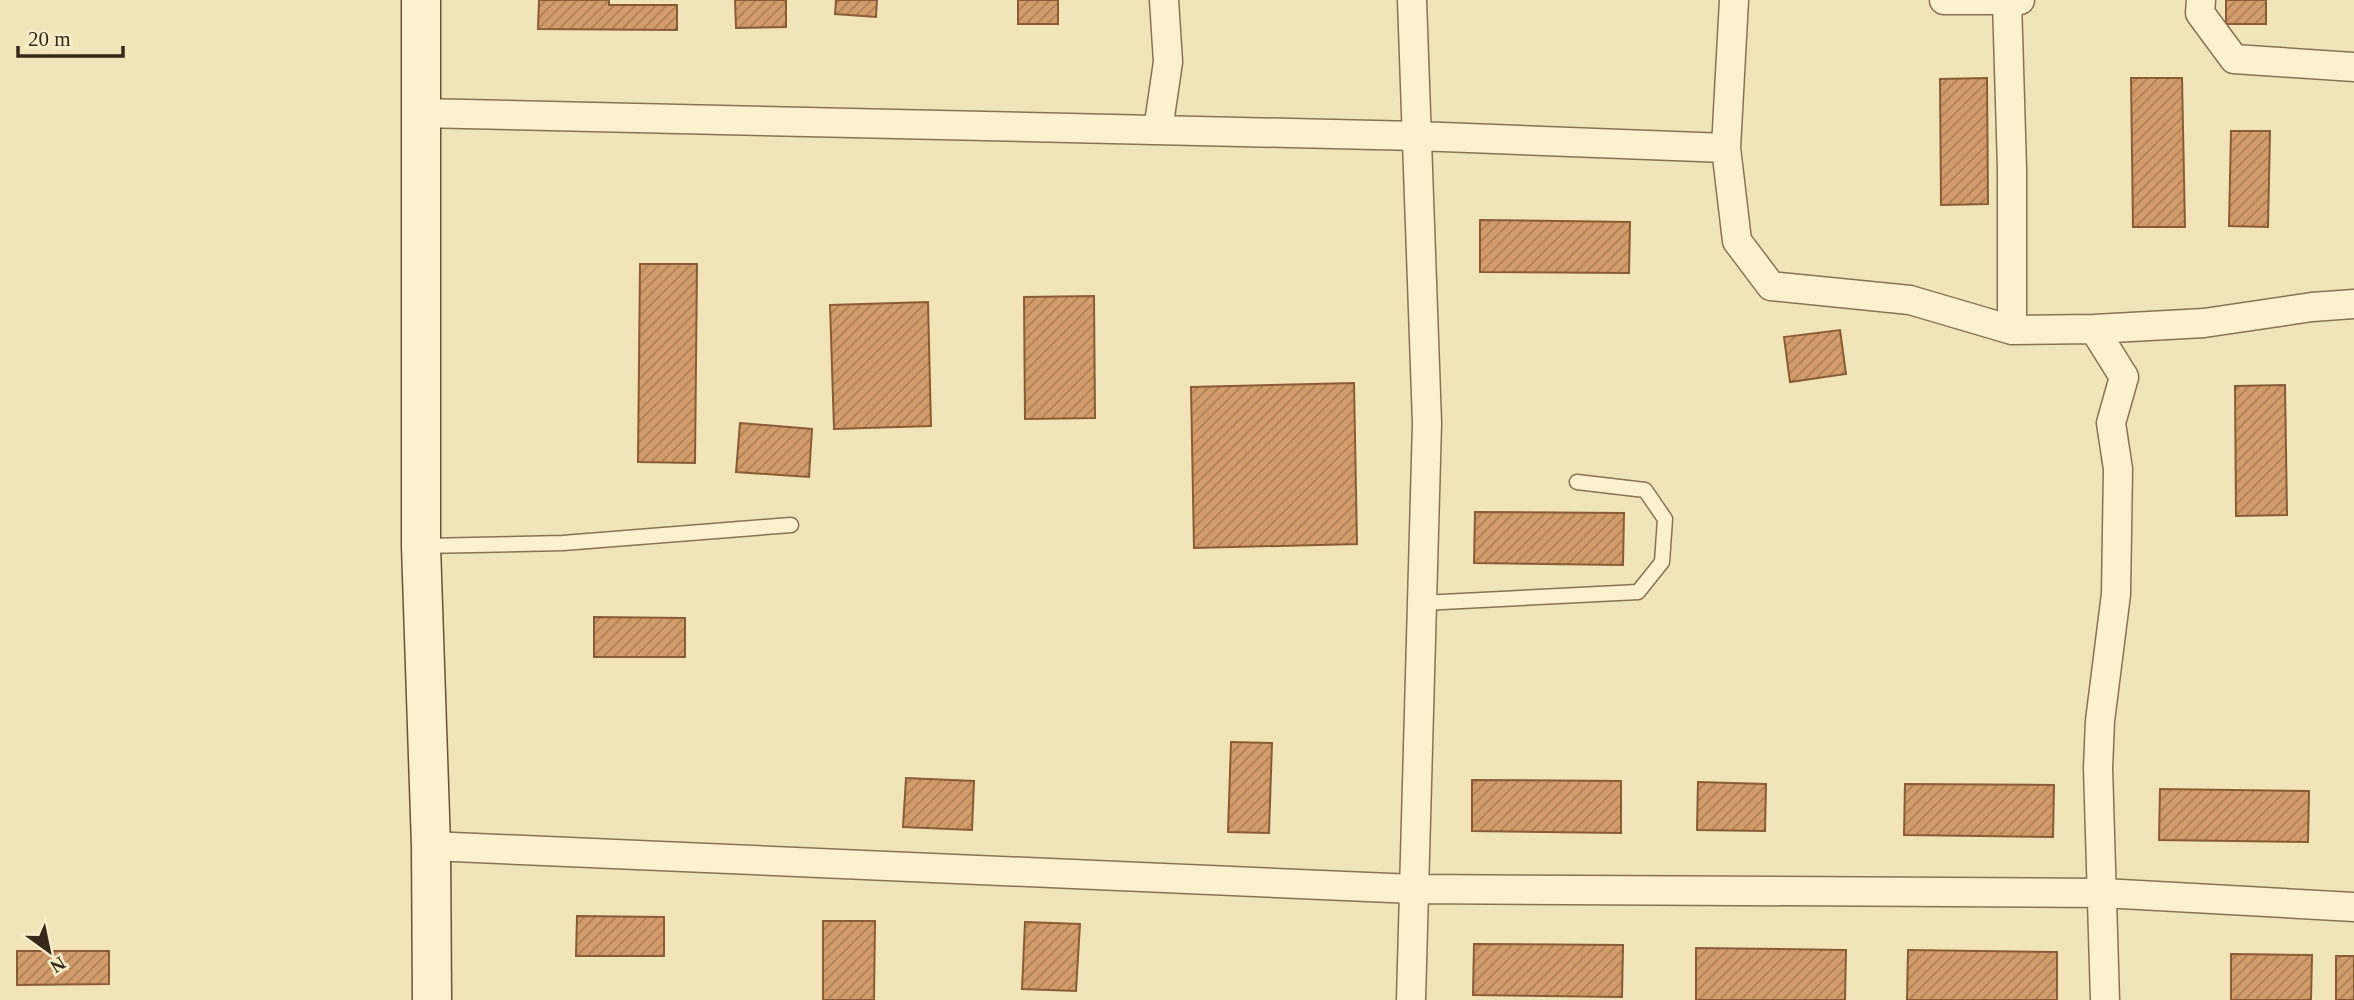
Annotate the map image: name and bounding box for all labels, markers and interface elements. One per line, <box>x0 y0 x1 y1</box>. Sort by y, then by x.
scale bar <box>18 14 122 58</box>
text: 20 m <box>28 27 71 51</box>
north arrow <box>14 916 84 986</box>
text: N <box>46 952 69 978</box>

